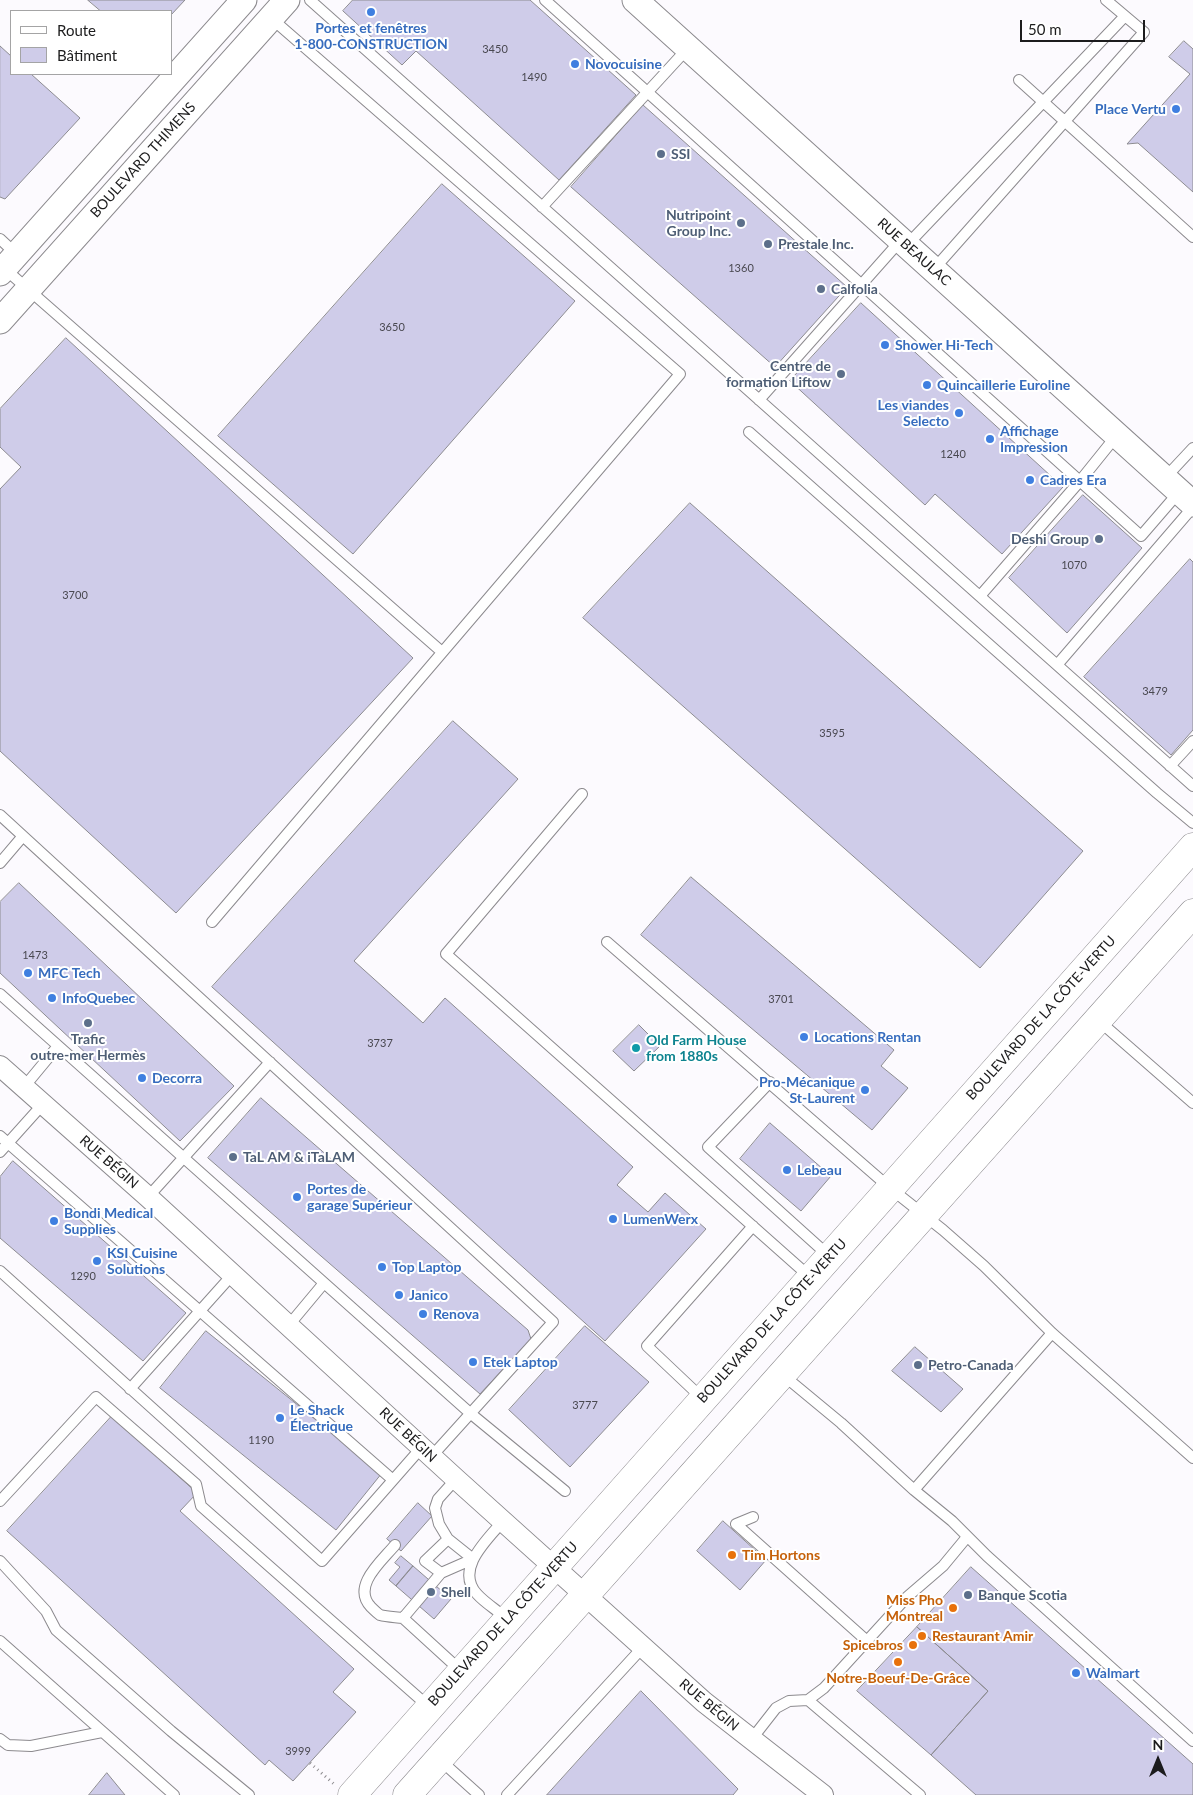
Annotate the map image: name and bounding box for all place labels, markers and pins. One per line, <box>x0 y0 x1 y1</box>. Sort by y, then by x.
marker: Portes et fenêtres 1-800-CONSTRUCTION <box>365 6 377 18</box>
place label: Portes et fenêtres 1-800-CONSTRUCTION <box>294 20 448 52</box>
place label: Novocuisine <box>585 56 662 72</box>
marker: Novocuisine <box>569 58 581 70</box>
place label: Place Vertu <box>1095 101 1166 117</box>
marker: Place Vertu <box>1170 103 1182 115</box>
place label: SSI <box>671 146 691 162</box>
marker: SSI <box>655 148 667 160</box>
place label: Nutripoint Group Inc. <box>666 207 731 240</box>
marker: Nutripoint Group Inc. <box>735 217 747 229</box>
place label: Prestale Inc. <box>778 236 854 252</box>
marker: Prestale Inc. <box>762 238 774 250</box>
place label: Calfolia <box>831 281 878 297</box>
marker: Calfolia <box>815 283 827 295</box>
place label: Shower Hi-Tech <box>895 337 993 353</box>
marker: Shower Hi-Tech <box>879 339 891 351</box>
place label: Centre de formation Liftow <box>726 358 831 391</box>
marker: Centre de formation Liftow <box>835 368 847 380</box>
place label: Quincaillerie Euroline <box>937 377 1070 393</box>
marker: Quincaillerie Euroline <box>921 379 933 391</box>
place label: Les viandes Selecto <box>878 397 949 430</box>
marker: Les viandes Selecto <box>953 407 965 419</box>
place label: Affichage Impression <box>1000 423 1068 456</box>
marker: Affichage Impression <box>984 433 996 445</box>
place label: Cadres Era <box>1040 472 1106 488</box>
marker: Cadres Era <box>1024 474 1036 486</box>
place label: Deshi Group <box>1011 531 1089 547</box>
marker: Deshi Group <box>1093 533 1105 545</box>
place label: MFC Tech <box>38 965 101 981</box>
marker: MFC Tech <box>22 967 34 979</box>
place label: InfoQuebec <box>62 990 135 1006</box>
marker: InfoQuebec <box>46 992 58 1004</box>
marker: Trafic outre-mer Hermès <box>82 1017 94 1029</box>
place label: Locations Rentan <box>814 1029 921 1045</box>
place label: Trafic outre-mer Hermès <box>30 1031 146 1064</box>
marker: Locations Rentan <box>798 1031 810 1043</box>
place label: Old Farm House from 1880s <box>646 1032 747 1064</box>
marker: Old Farm House from 1880s <box>630 1042 642 1054</box>
place label: Decorra <box>152 1070 202 1086</box>
marker: Decorra <box>136 1072 148 1084</box>
place label: Pro-Mécanique St-Laurent <box>759 1074 855 1106</box>
marker: Pro-Mécanique St-Laurent <box>859 1084 871 1096</box>
place label: TaL AM & iTaLAM <box>243 1149 355 1165</box>
marker: TaL AM & iTaLAM <box>227 1151 239 1163</box>
place label: Lebeau <box>797 1162 842 1178</box>
marker: Lebeau <box>781 1164 793 1176</box>
place label: Portes de garage Supérieur <box>307 1181 412 1214</box>
marker: Portes de garage Supérieur <box>291 1191 303 1203</box>
place label: Bondi Medical Supplies <box>64 1205 153 1238</box>
place label: LumenWerx <box>623 1211 698 1227</box>
marker: LumenWerx <box>607 1213 619 1225</box>
marker: Bondi Medical Supplies <box>48 1215 60 1227</box>
place label: KSI Cuisine Solutions <box>107 1245 178 1278</box>
marker: KSI Cuisine Solutions <box>91 1255 103 1267</box>
place label: Top Laptop <box>392 1259 461 1275</box>
marker: Top Laptop <box>376 1261 388 1273</box>
place label: Janico <box>409 1287 448 1303</box>
marker: Janico <box>393 1289 405 1301</box>
place label: Renova <box>433 1306 479 1322</box>
marker: Renova <box>417 1308 429 1320</box>
place label: Etek Laptop <box>483 1354 558 1370</box>
marker: Etek Laptop <box>467 1356 479 1368</box>
place label: Petro-Canada <box>928 1357 1014 1373</box>
marker: Petro-Canada <box>912 1359 924 1371</box>
place label: Le Shack Électrique <box>290 1402 353 1434</box>
marker: Le Shack Électrique <box>274 1412 286 1424</box>
place label: Tim Hortons <box>742 1547 820 1563</box>
marker: Tim Hortons <box>726 1549 738 1561</box>
place label: Shell <box>441 1584 471 1600</box>
marker: Shell <box>425 1586 437 1598</box>
place label: Banque Scotia <box>978 1587 1067 1603</box>
marker: Banque Scotia <box>962 1589 974 1601</box>
place label: Miss Pho Montreal <box>886 1592 943 1624</box>
marker: Miss Pho Montreal <box>947 1602 959 1614</box>
place label: Restaurant Amir <box>932 1628 1033 1644</box>
marker: Restaurant Amir <box>916 1630 928 1642</box>
place label: Spicebros <box>843 1637 903 1653</box>
marker: Spicebros <box>907 1639 919 1651</box>
marker: Notre-Boeuf-De-Grâce <box>892 1656 904 1668</box>
place label: Walmart <box>1086 1665 1140 1681</box>
marker: Walmart <box>1070 1667 1082 1679</box>
place label: Notre-Boeuf-De-Grâce <box>826 1670 970 1686</box>

